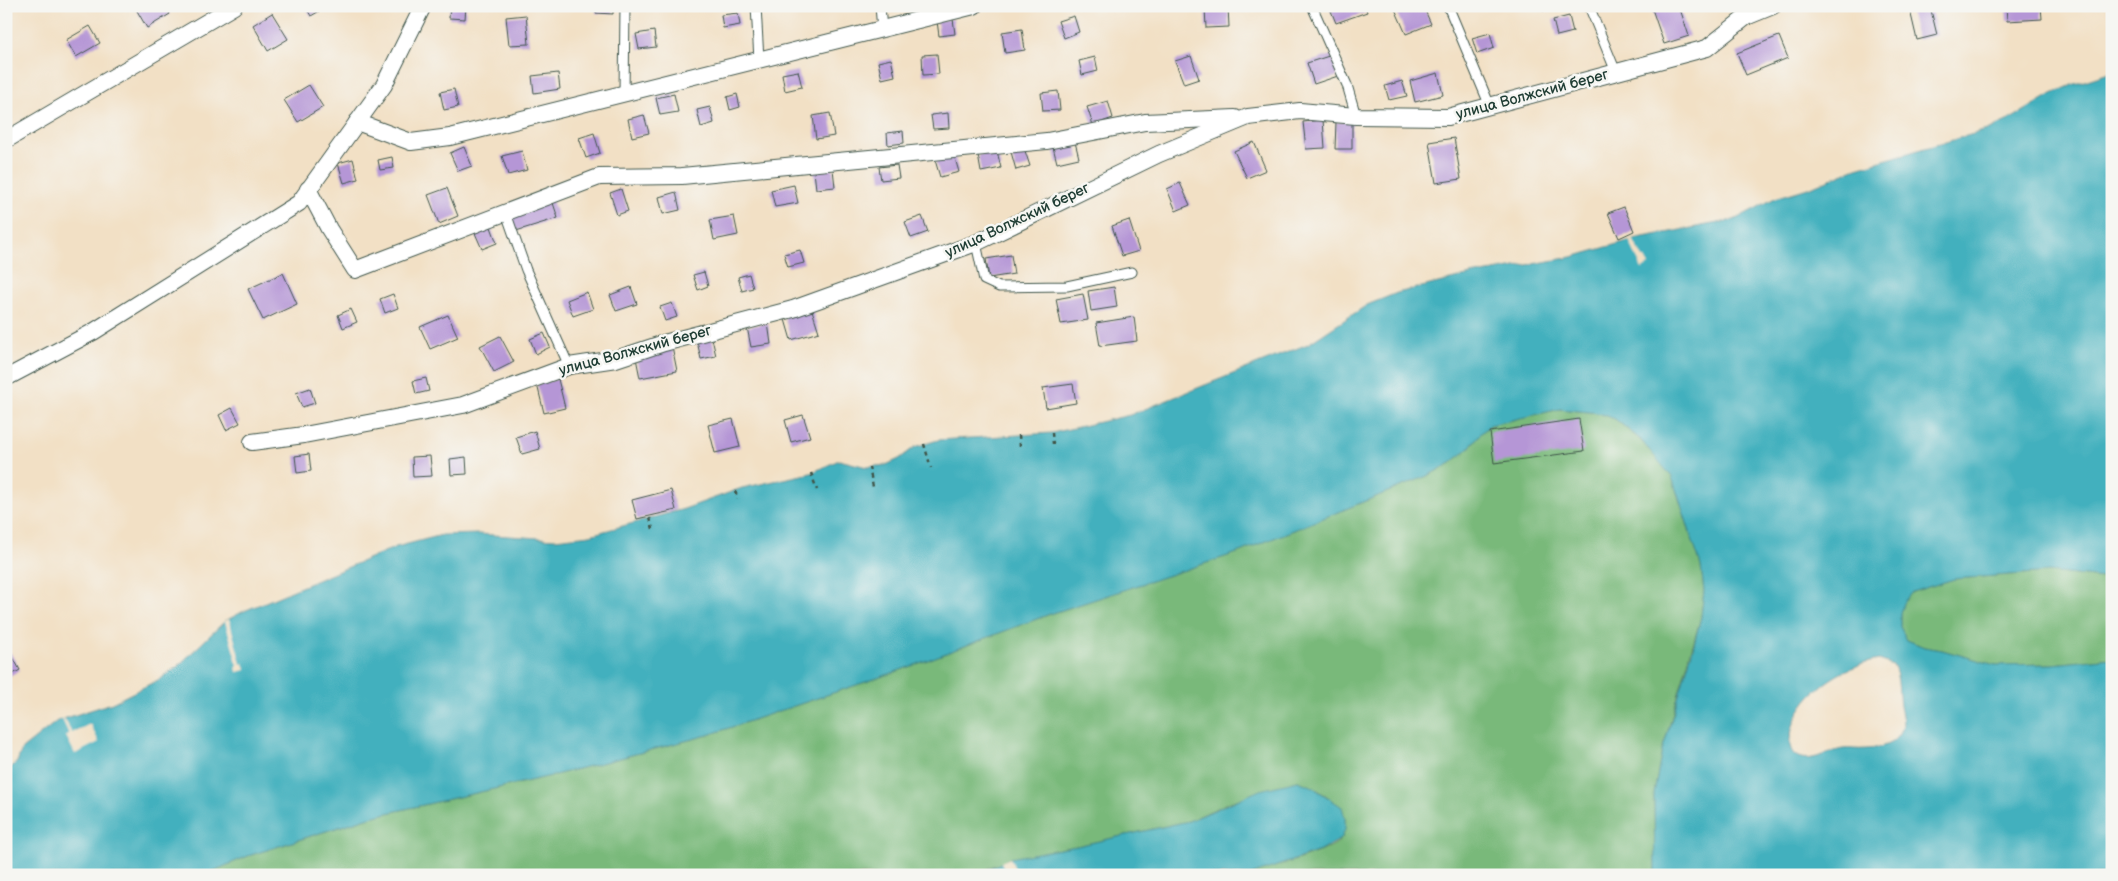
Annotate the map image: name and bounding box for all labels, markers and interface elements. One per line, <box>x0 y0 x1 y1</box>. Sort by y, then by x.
street label: улица Волжский берег <box>1454 65 1611 124</box>
street label: улица Волжский берег <box>942 179 1093 262</box>
street label: улица Волжский берег <box>557 321 714 380</box>

